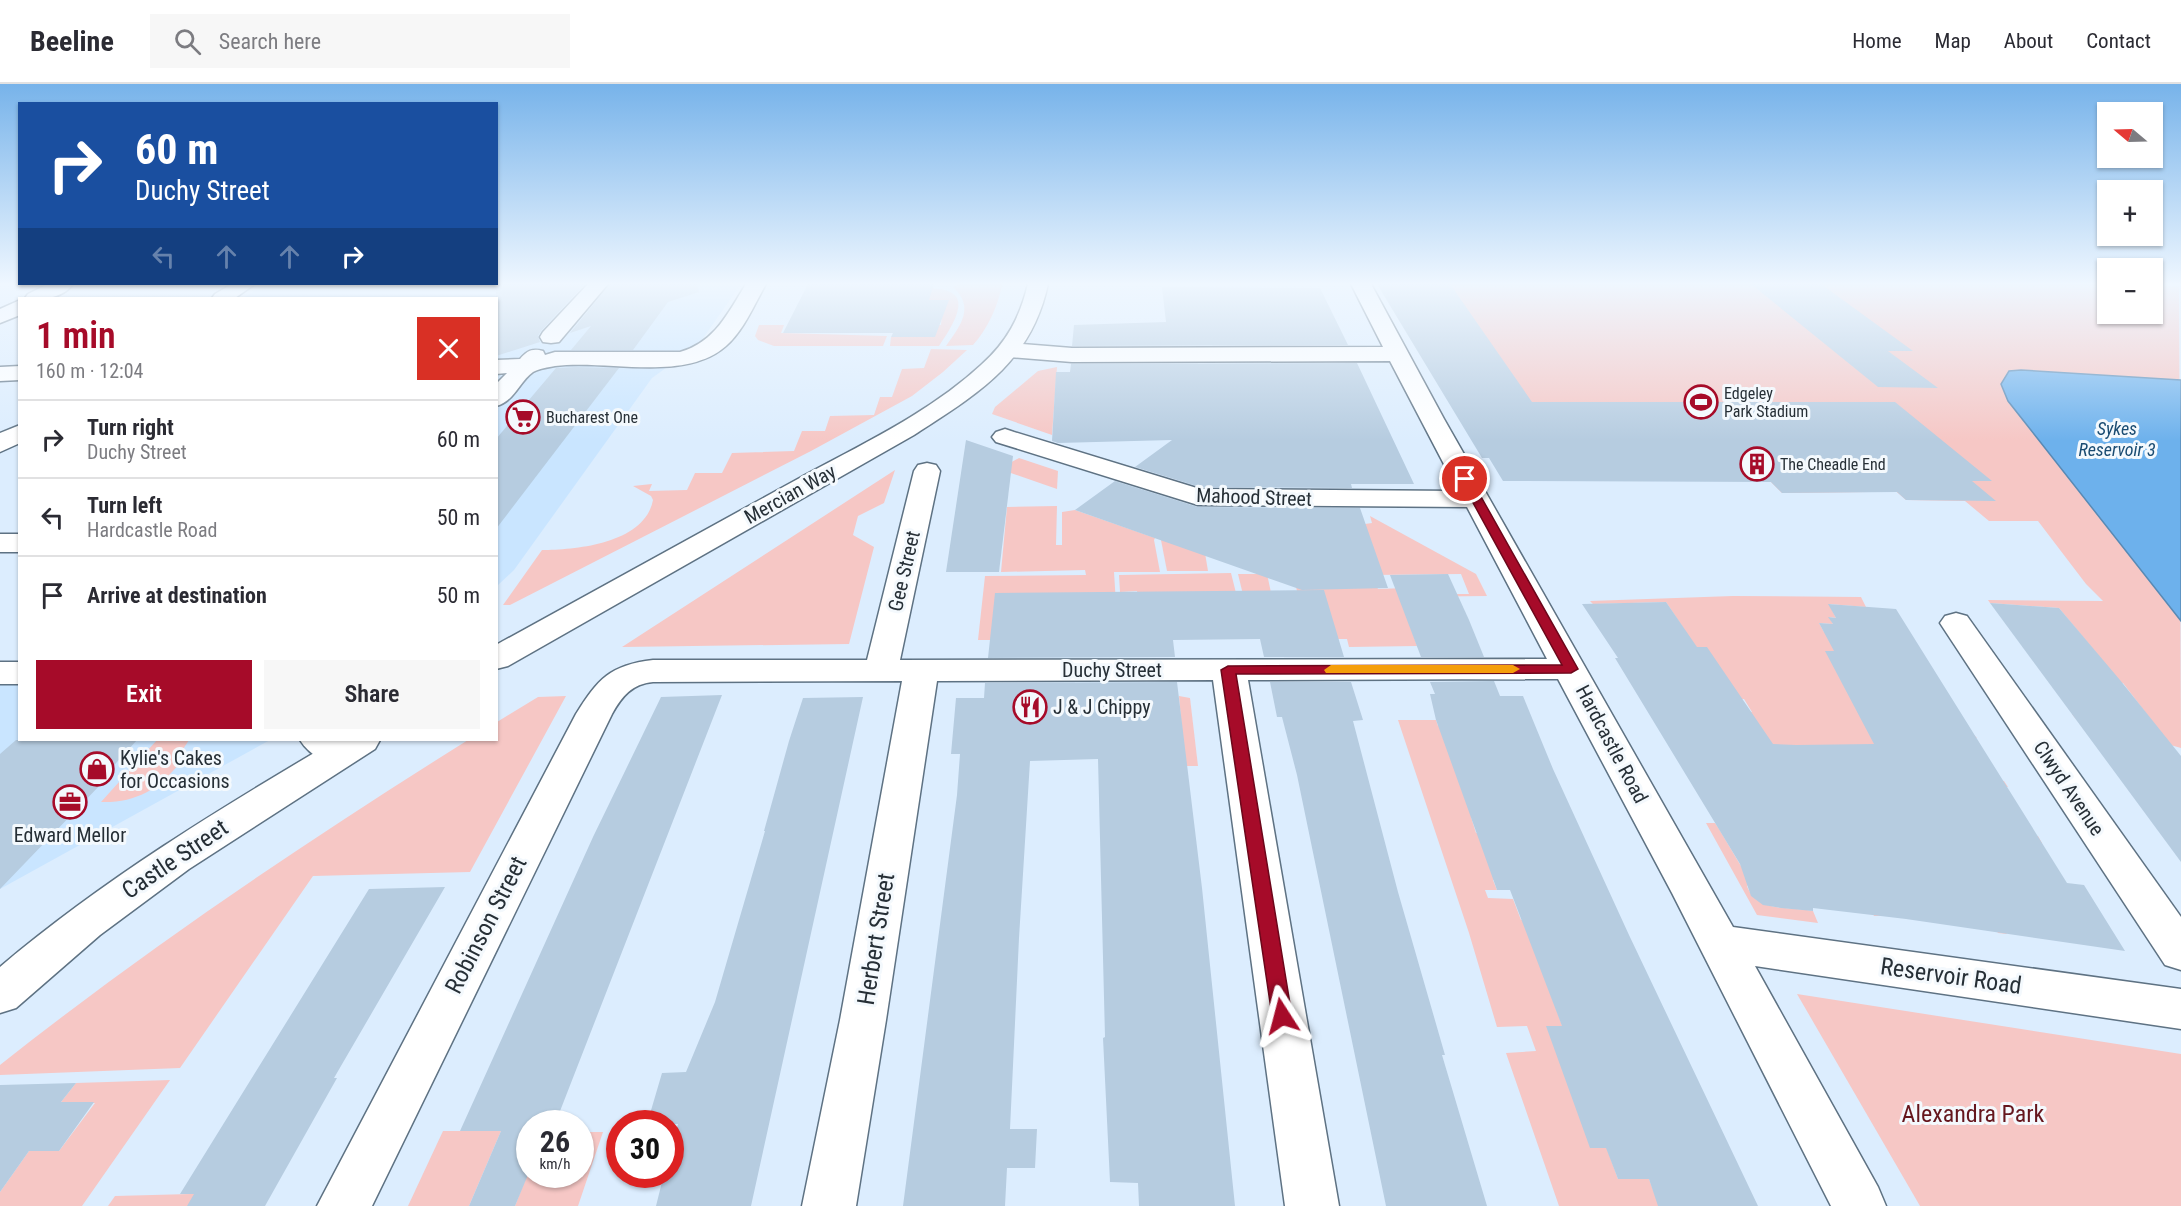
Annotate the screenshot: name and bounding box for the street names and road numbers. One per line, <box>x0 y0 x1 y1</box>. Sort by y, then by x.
street label: Mercian Way <box>740 459 840 529</box>
street label: Mahood Street <box>1196 483 1312 511</box>
street label: Gee Street <box>883 528 925 614</box>
street label: Duchy Street <box>1062 658 1162 682</box>
street label: Hardcastle Road <box>1571 681 1653 807</box>
street label: Clwyd Avenue <box>2029 736 2109 840</box>
street label: Castle Street <box>117 813 233 905</box>
street label: Robinson Street <box>439 852 533 998</box>
street label: Herbert Street <box>852 871 900 1007</box>
street label: Reservoir Road <box>1879 952 2023 1000</box>

